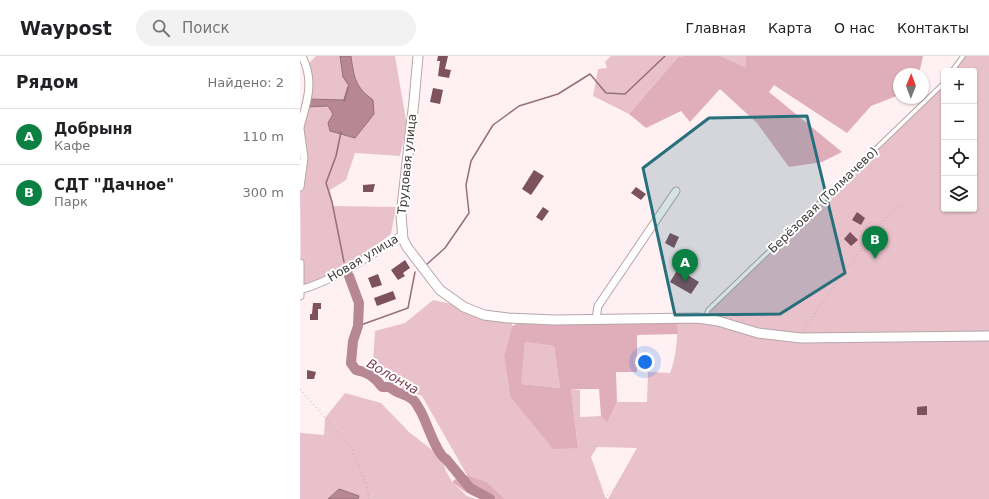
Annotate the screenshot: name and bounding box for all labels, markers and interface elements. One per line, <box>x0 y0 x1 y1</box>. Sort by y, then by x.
search box <box>136 10 416 46</box>
text: Waypost <box>20 17 112 39</box>
icon: search <box>150 17 172 39</box>
text: Поиск <box>182 19 229 37</box>
text: Главная <box>685 20 746 36</box>
text: Карта <box>768 20 812 36</box>
text: О нас <box>834 20 875 36</box>
text: Контакты <box>897 20 969 36</box>
north arrow <box>893 68 929 104</box>
map controls <box>941 68 977 212</box>
button: + <box>941 68 977 104</box>
text: Рядом <box>16 72 79 92</box>
text: Найдено: 2 <box>208 75 284 90</box>
button: − <box>941 104 977 140</box>
street label: Трудовая улица <box>395 113 419 216</box>
text: Добрыня <box>54 120 132 138</box>
text: A <box>24 129 34 144</box>
text: 110 m <box>242 129 284 144</box>
text: Кафе <box>54 138 90 153</box>
button: locate <box>941 140 977 176</box>
street label: Берёзовая (Толмачево) <box>765 144 881 256</box>
text: СДТ "Дачное" <box>54 176 174 194</box>
button: layers <box>941 176 977 212</box>
text: B <box>24 185 34 200</box>
text: 300 m <box>242 185 284 200</box>
text: Парк <box>54 194 88 209</box>
pin: B <box>862 226 888 259</box>
street label: Новая улица <box>325 231 401 285</box>
pin: A <box>672 249 698 282</box>
your location <box>635 352 655 372</box>
water label: Волонча <box>364 356 421 397</box>

